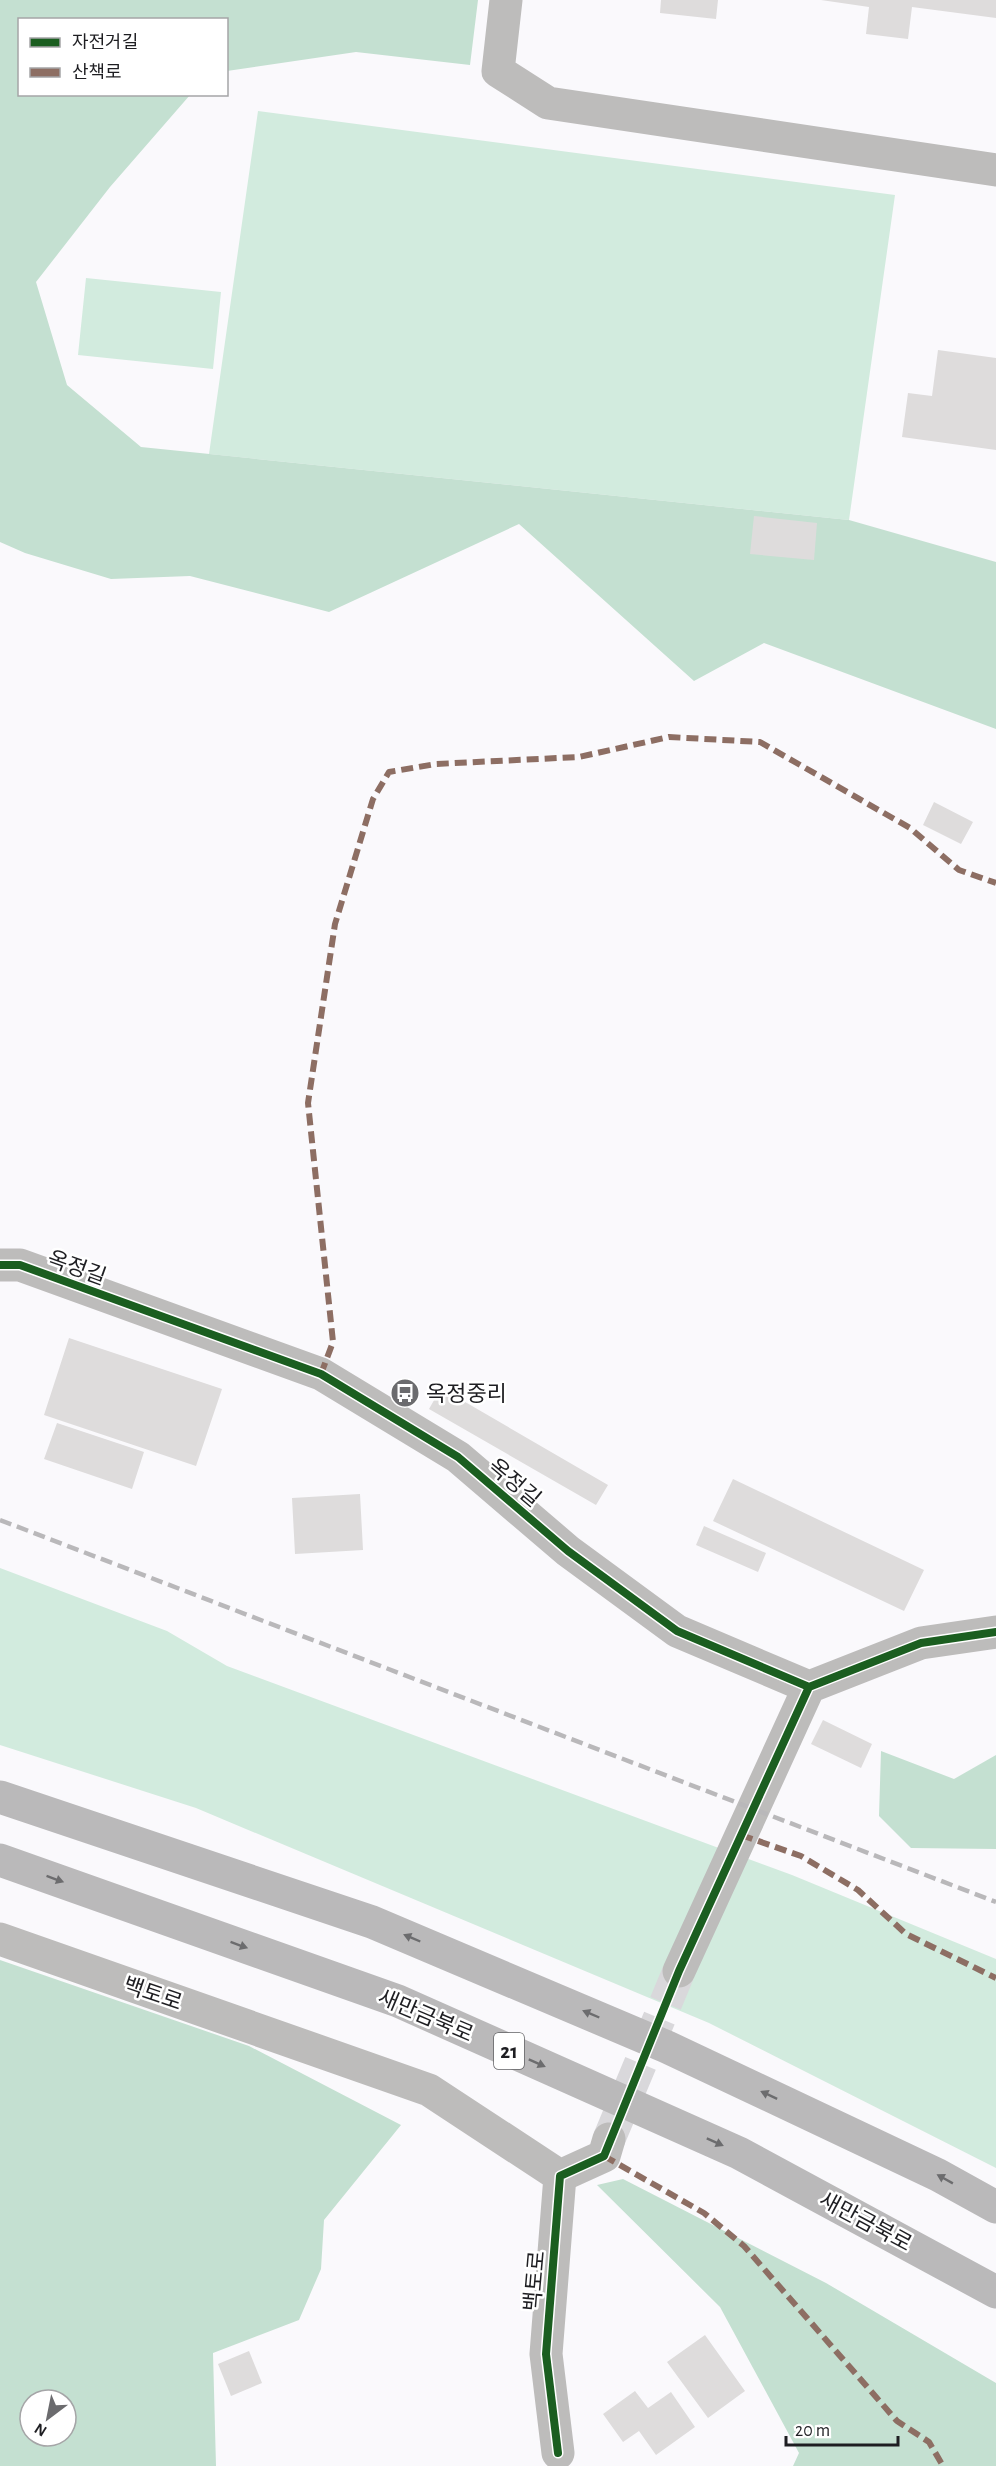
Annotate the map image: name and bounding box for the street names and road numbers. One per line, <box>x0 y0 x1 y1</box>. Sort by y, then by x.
street label: 옥정길 <box>44 1246 109 1289</box>
street label: 옥정길 <box>484 1454 545 1511</box>
street label: 백토로 <box>120 1973 185 2014</box>
street label: 새만금북로 <box>375 1985 477 2046</box>
road number: 21 <box>494 2033 524 2069</box>
street label: 새만금북로 <box>816 2188 916 2255</box>
street label: 백토로 <box>520 2250 549 2312</box>

